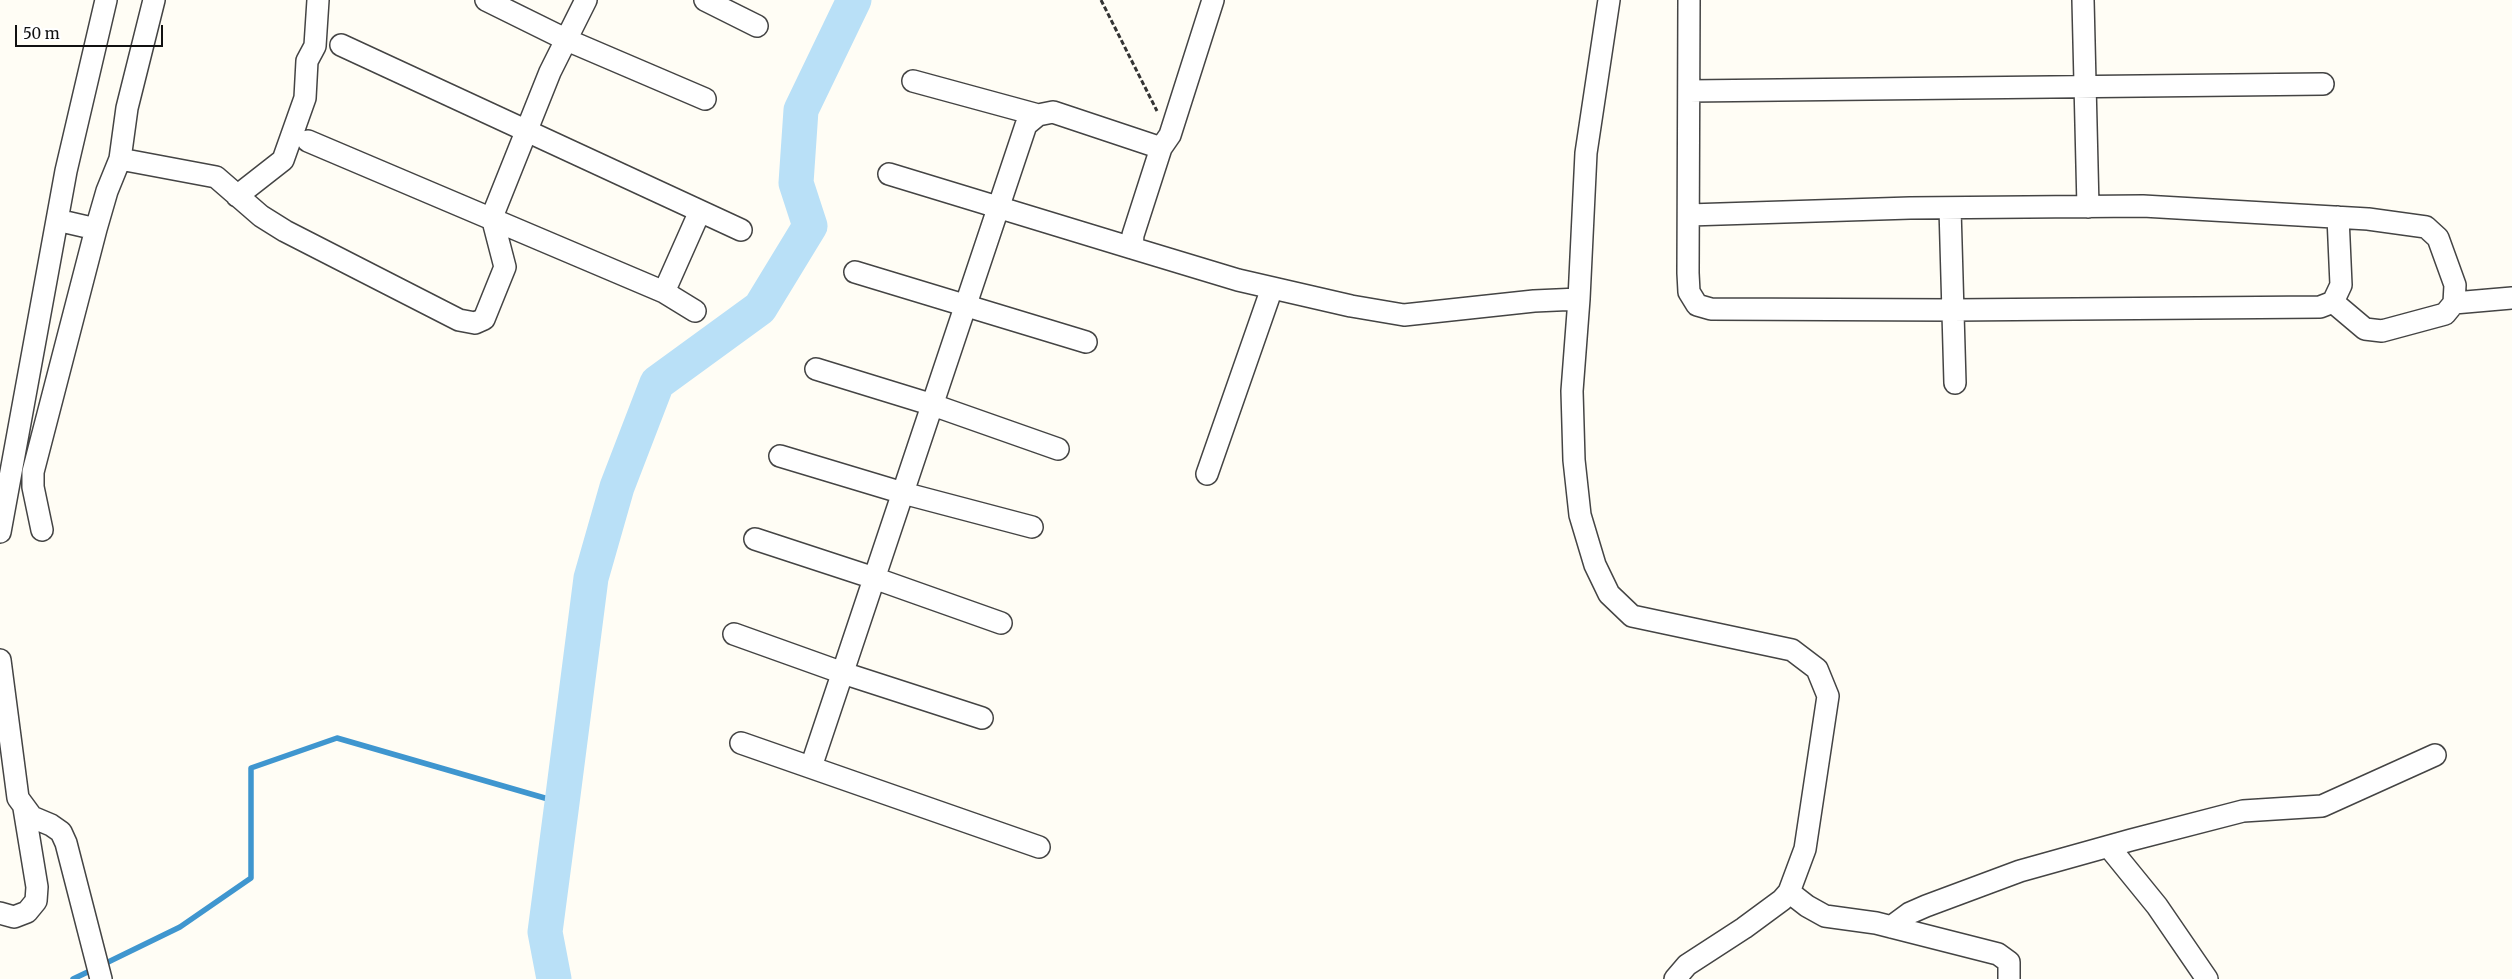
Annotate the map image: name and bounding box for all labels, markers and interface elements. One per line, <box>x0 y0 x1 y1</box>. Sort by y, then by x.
scale bar <box>18 15 165 47</box>
text: 50 m <box>23 24 60 43</box>

